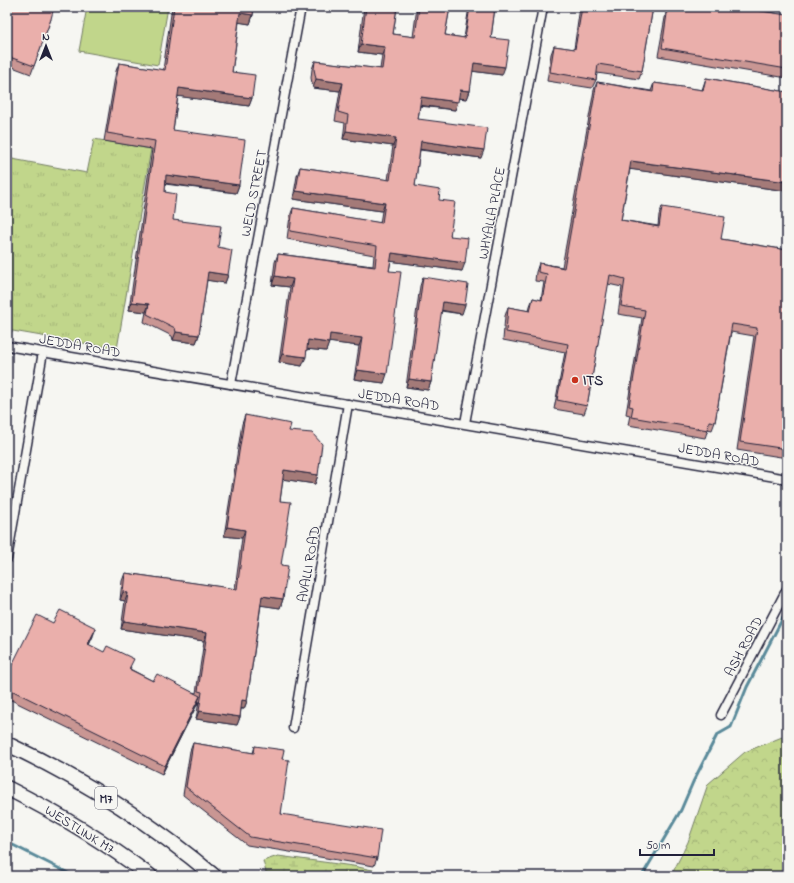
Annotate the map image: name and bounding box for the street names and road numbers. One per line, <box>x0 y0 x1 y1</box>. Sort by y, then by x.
street label: WELD STREET <box>236 148 273 239</box>
street label: WHYALLA PLACE <box>473 165 512 261</box>
street label: JEDDA ROAD <box>38 329 122 364</box>
street label: JEDDA ROAD <box>357 384 441 417</box>
street label: JEDDA ROAD <box>677 438 761 473</box>
street label: AVALLI ROAD <box>292 525 327 604</box>
street label: ASH ROAD <box>720 613 769 680</box>
road number: M7 <box>95 787 117 809</box>
street label: WESTLINK M7 <box>40 800 118 860</box>

